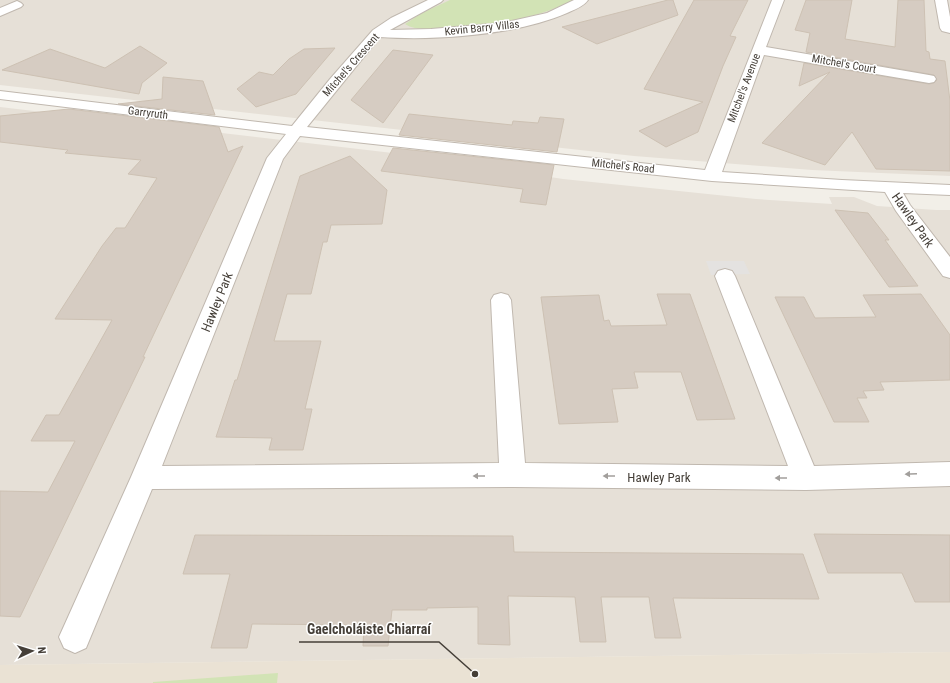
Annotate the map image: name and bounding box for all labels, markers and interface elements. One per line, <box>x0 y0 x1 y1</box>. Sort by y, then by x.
street label: Kevin Barry Villas <box>444 18 520 38</box>
street label: Mitchel's Crescent <box>320 31 382 99</box>
street label: Mitchel's Avenue <box>725 52 763 124</box>
street label: Mitchel's Court <box>811 52 877 76</box>
street label: Garryruth <box>127 104 169 122</box>
street label: Mitchel's Road <box>591 156 655 176</box>
street label: Hawley Park <box>889 190 937 250</box>
street label: Hawley Park <box>198 270 236 334</box>
street label: Hawley Park <box>627 470 691 485</box>
one-way arrow <box>904 471 917 477</box>
one-way arrow <box>472 473 485 479</box>
one-way arrow <box>602 473 615 479</box>
one-way arrow <box>774 475 787 481</box>
callout: Gaelcholáiste Chiarraí <box>299 616 439 642</box>
text: Gaelcholáiste Chiarraí <box>307 621 432 637</box>
north arrow <box>12 631 52 671</box>
text: N <box>35 647 48 654</box>

